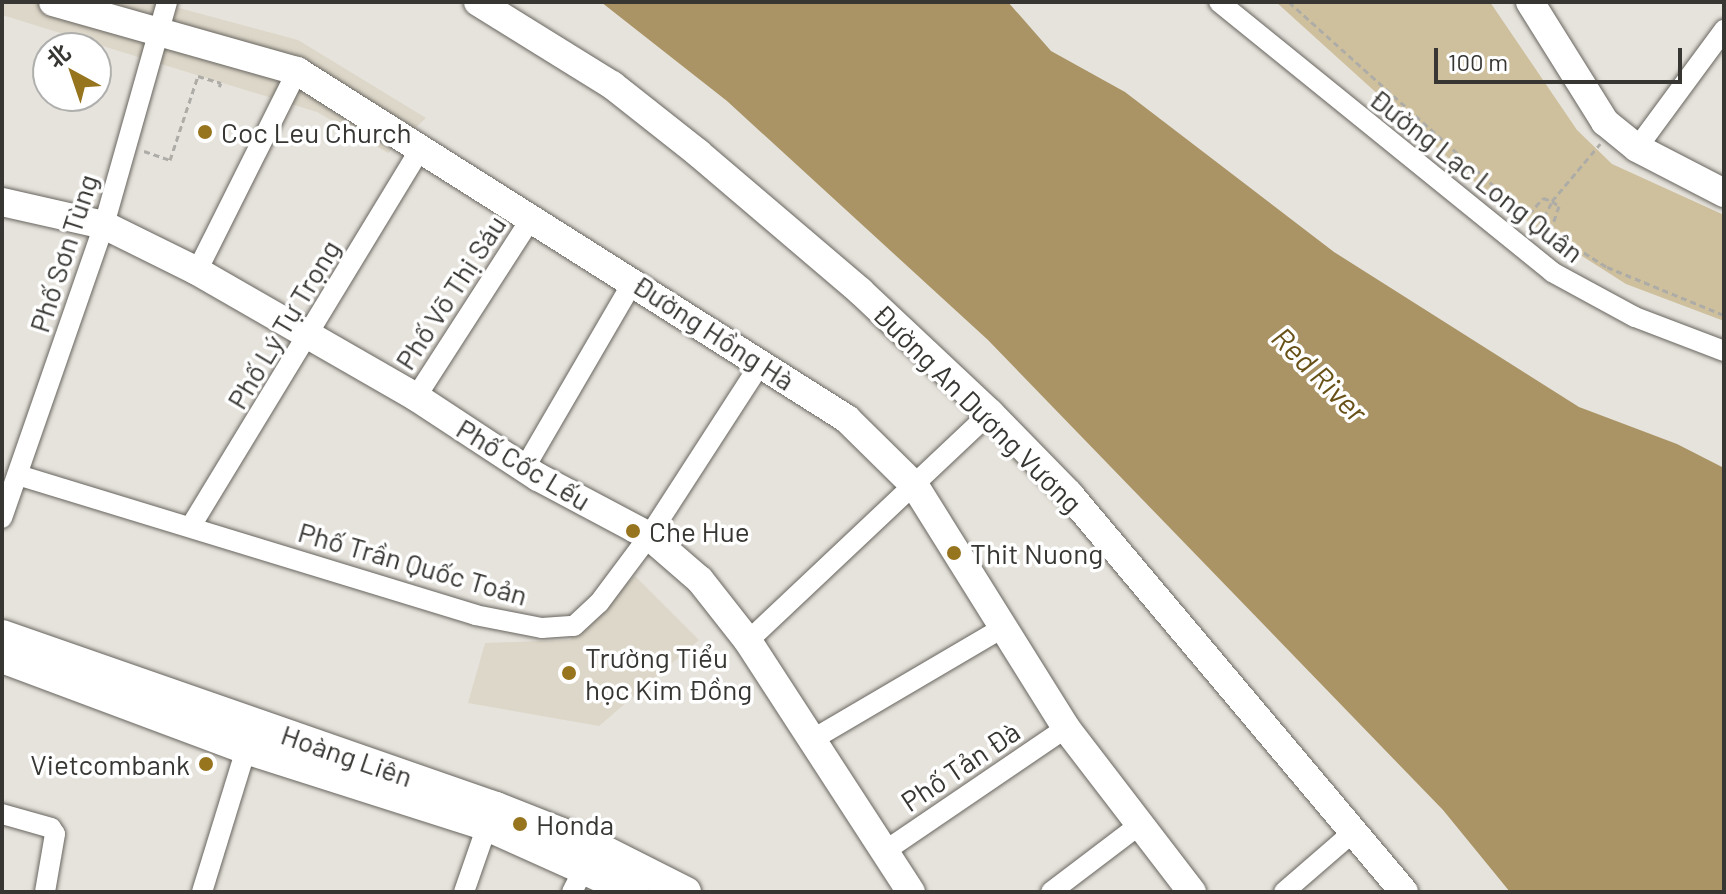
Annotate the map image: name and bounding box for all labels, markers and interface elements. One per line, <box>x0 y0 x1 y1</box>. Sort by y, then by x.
north arrow <box>32 32 112 112</box>
scale bar <box>1438 32 1686 82</box>
text: 北 <box>41 38 75 72</box>
text: 100 m <box>1448 47 1508 76</box>
street label: Đường Lạc Long Quân <box>1363 81 1591 269</box>
place label: Coc Leu Church <box>221 115 412 149</box>
marker: Coc Leu Church <box>196 123 214 141</box>
street label: Phố Sơn Tùng <box>22 170 104 336</box>
street label: Phố Võ Thị Sáu <box>388 209 512 375</box>
street label: Phố Lý Tự Trọng <box>219 233 347 415</box>
street label: Đường Hồng Hà <box>627 267 801 397</box>
street label: Đường An Dương Vương <box>867 297 1089 519</box>
water label: Red River <box>1265 319 1375 429</box>
street label: Phố Cốc Lếu <box>451 411 597 517</box>
street label: Phố Trần Quốc Toản <box>295 514 531 612</box>
place label: Che Hue <box>649 514 750 548</box>
marker: Che Hue <box>624 522 642 540</box>
place label: Thit Nuong <box>970 536 1103 570</box>
marker: Thit Nuong <box>945 544 963 562</box>
place label: Trường Tiểu học Kim Đồng <box>585 640 752 706</box>
marker: Trường Tiểu học Kim Đồng <box>560 664 578 682</box>
street label: Phố Tản Đà <box>894 714 1026 818</box>
street label: Hoàng Liên <box>277 717 417 793</box>
place label: Vietcombank <box>30 747 190 781</box>
marker: Vietcombank <box>197 755 215 773</box>
place label: Honda <box>536 807 614 841</box>
marker: Honda <box>511 815 529 833</box>

